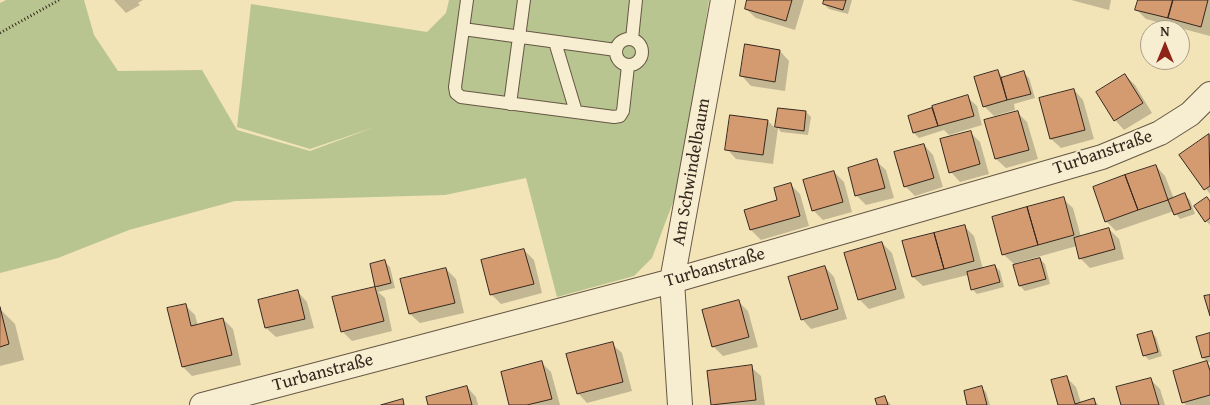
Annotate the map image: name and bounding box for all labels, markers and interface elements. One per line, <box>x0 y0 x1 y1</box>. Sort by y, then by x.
north arrow <box>1140 20 1190 70</box>
text: N <box>1160 21 1170 41</box>
street label: Am Schwindelbaum <box>668 97 716 247</box>
street label: Turbanstraße <box>1051 126 1155 180</box>
street label: Turbanstraße <box>662 243 768 293</box>
street label: Turbanstraße <box>270 349 376 397</box>

